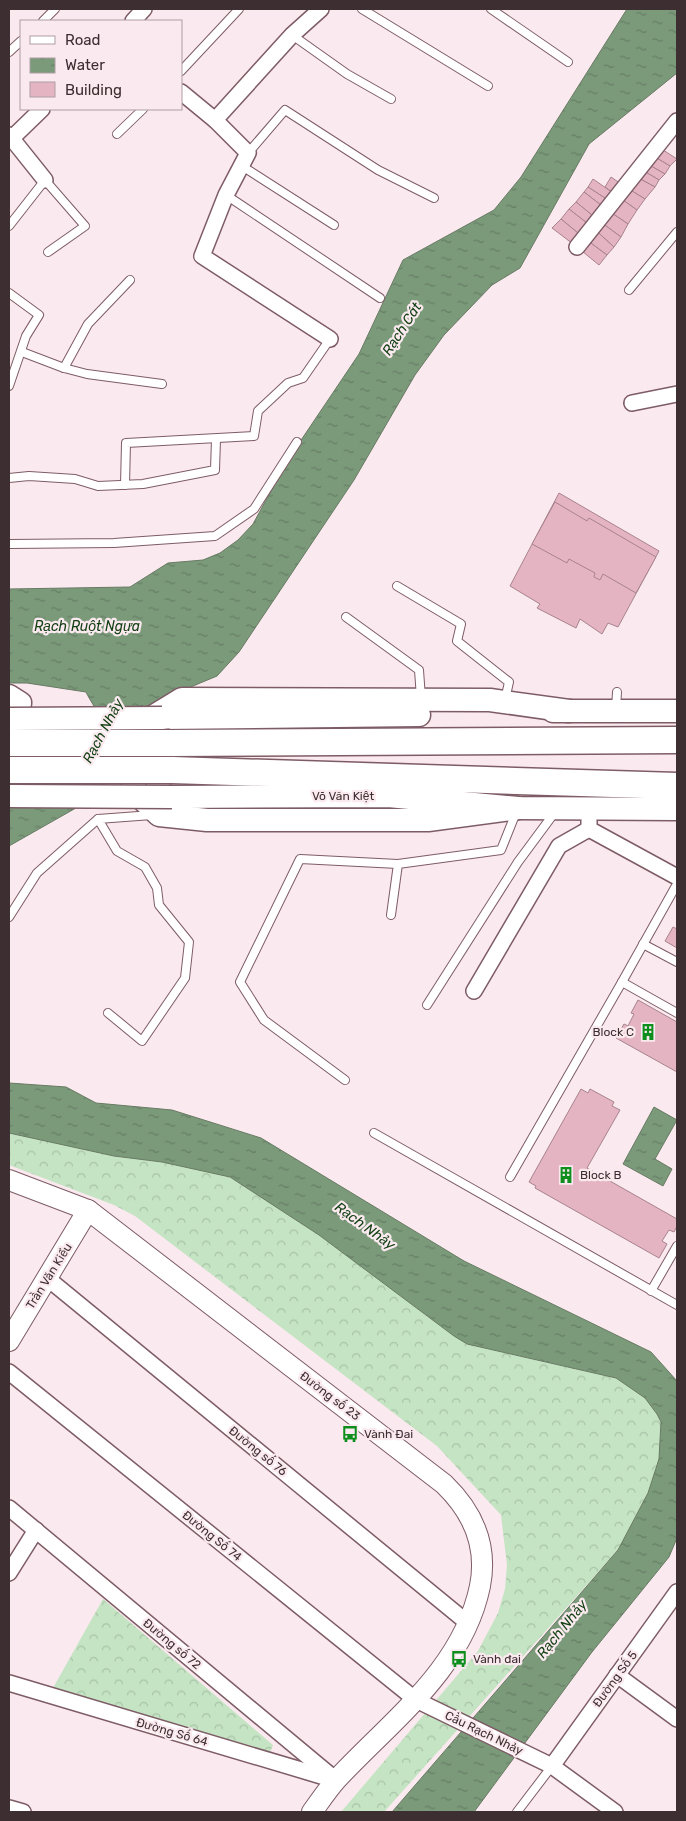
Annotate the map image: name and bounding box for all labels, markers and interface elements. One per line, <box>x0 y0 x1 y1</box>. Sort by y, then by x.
legend <box>20 20 182 110</box>
text: Road <box>65 31 101 49</box>
text: Water <box>65 56 105 74</box>
text: Building <box>65 81 122 99</box>
water label: Rạch Cát <box>379 299 426 359</box>
water label: Rạch Ruột Ngựa <box>34 618 140 635</box>
water label: Rạch Nhảy <box>79 695 128 766</box>
street label: Võ Văn Kiệt <box>312 789 374 803</box>
building icon: Block C <box>638 1022 658 1042</box>
place label: Block C <box>593 1025 634 1039</box>
building icon: Block B <box>556 1165 576 1185</box>
place label: Block B <box>580 1168 621 1182</box>
water label: Rạch Nhảy <box>331 1198 400 1254</box>
street label: Trần Văn Kiểu <box>23 1240 75 1312</box>
street label: Đường số 23 <box>297 1368 363 1423</box>
street label: Đường số 76 <box>226 1423 290 1479</box>
bus stop icon: Vành Đai <box>340 1424 360 1444</box>
place label: Vành Đai <box>364 1427 413 1441</box>
street label: Đường Số 74 <box>180 1507 245 1564</box>
water label: Rạch Nhảy <box>533 1595 592 1662</box>
street label: Đường số 72 <box>140 1615 204 1672</box>
street label: Đường Số 5 <box>589 1648 640 1710</box>
bus stop icon: Vành đai <box>449 1649 469 1669</box>
place label: Vành đai <box>473 1652 521 1666</box>
street label: Cầu Rạch Nhảy <box>443 1708 526 1758</box>
street label: Đường Số 64 <box>135 1715 210 1749</box>

